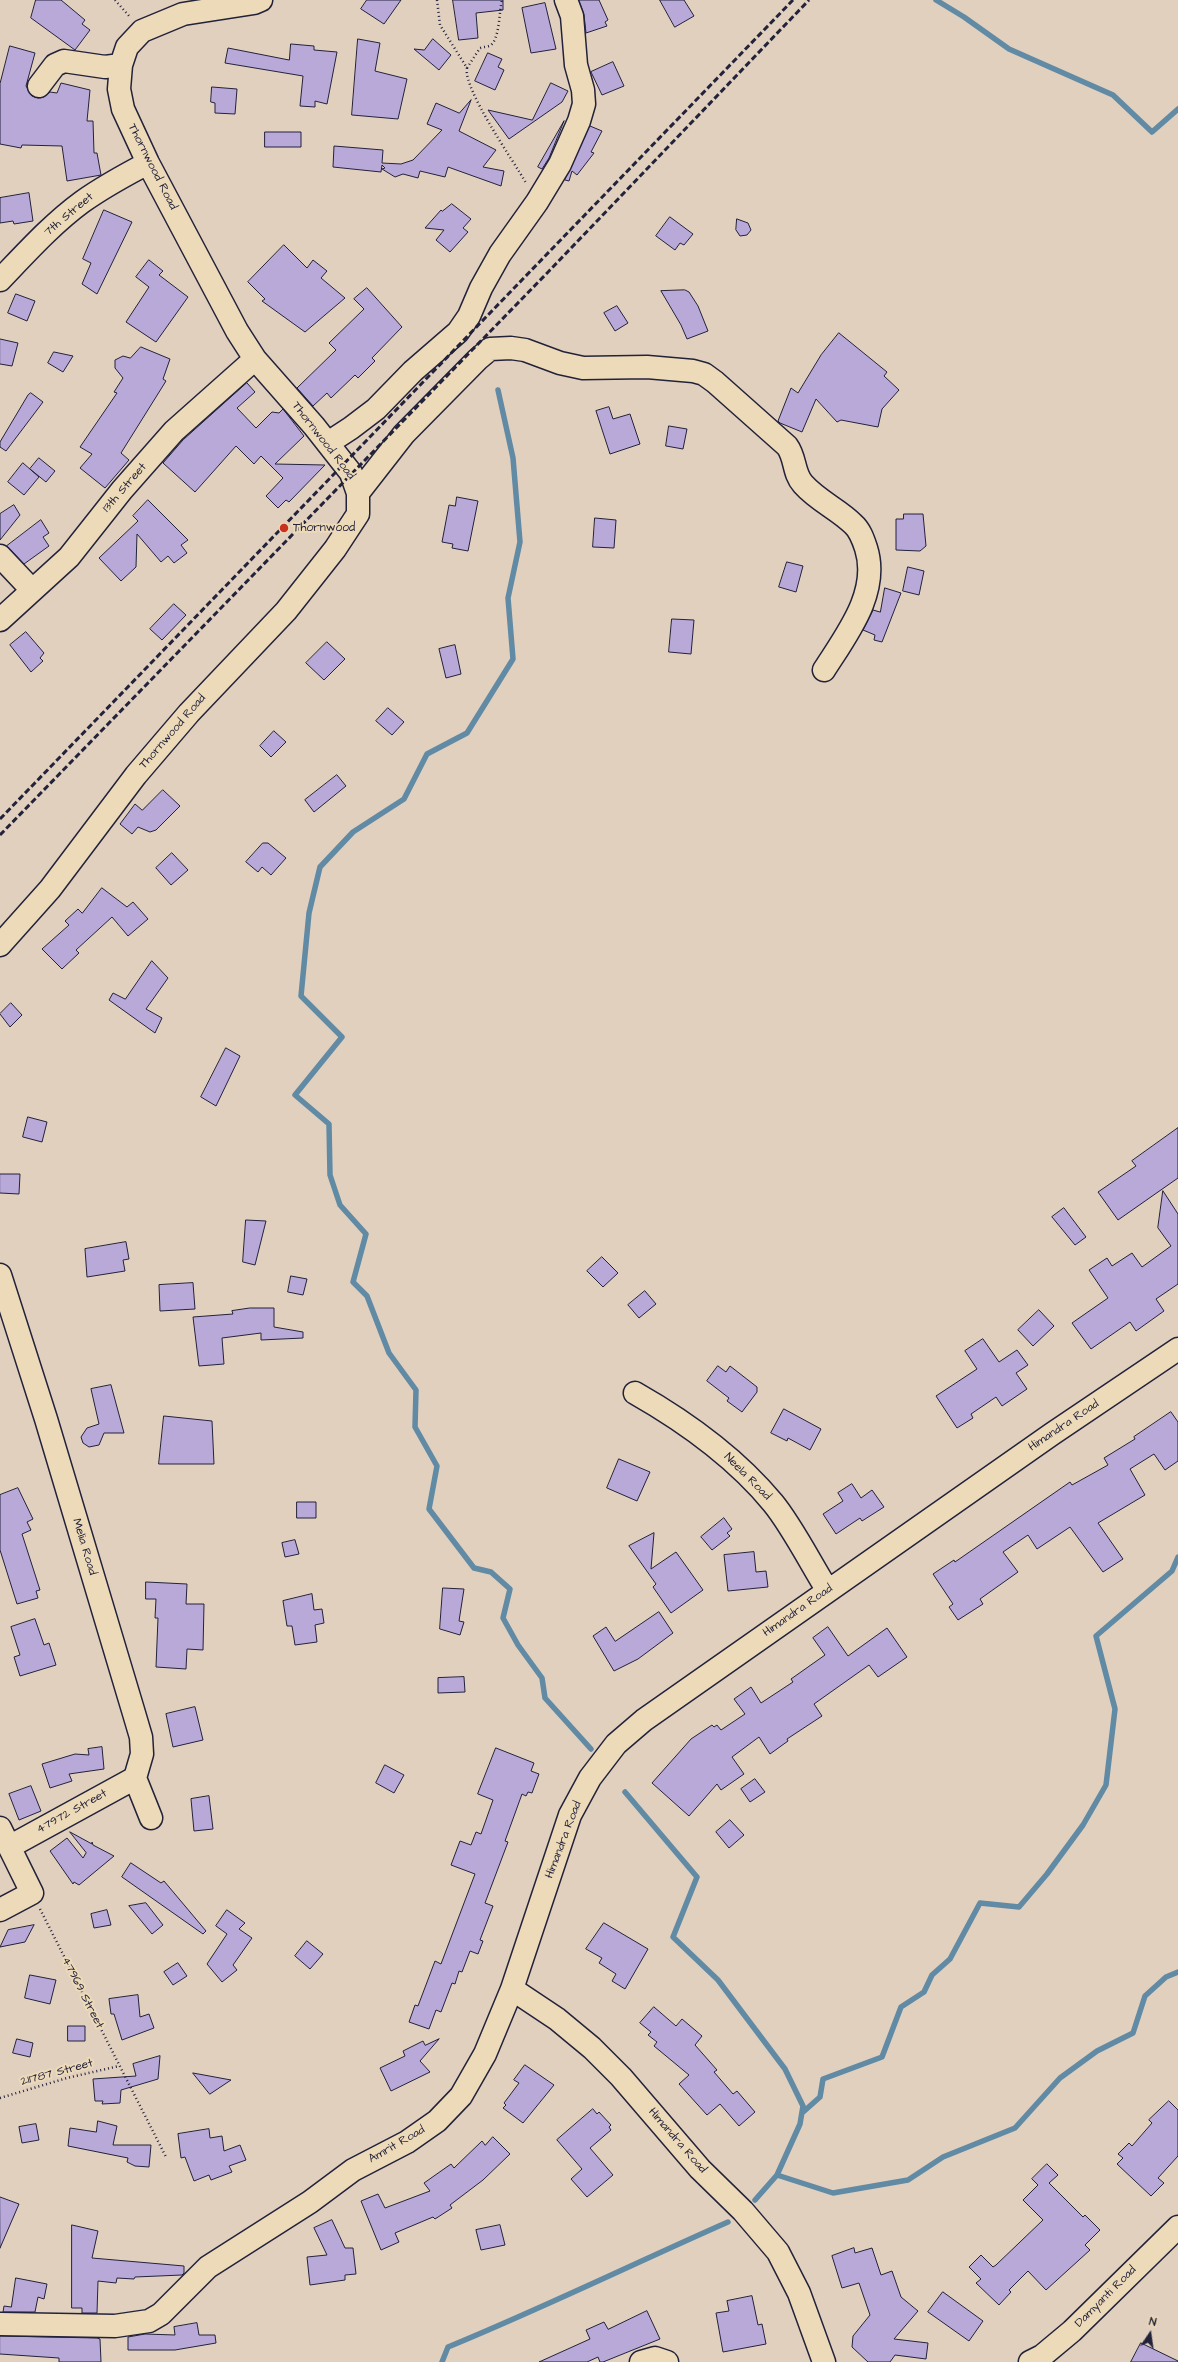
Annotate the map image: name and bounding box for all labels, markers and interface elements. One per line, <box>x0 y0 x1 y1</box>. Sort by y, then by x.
street label: Thornwood Road <box>124 122 180 212</box>
street label: 7th Street <box>41 190 97 240</box>
street label: Thornwood Road <box>288 399 358 483</box>
street label: 13th Street <box>100 461 150 515</box>
place label: Thornwood <box>293 521 355 535</box>
marker: Thornwood <box>278 522 290 534</box>
street label: Thornwood Road <box>137 692 209 772</box>
street label: Himandra Road <box>1026 1397 1102 1455</box>
street label: Neela Road <box>720 1450 774 1504</box>
street label: Melia Road <box>69 1517 99 1577</box>
street label: Himandra Road <box>760 1582 836 1640</box>
street label: 47972 Street <box>34 1787 110 1837</box>
street label: Himandra Road <box>543 1799 585 1881</box>
street label: 47969 Street <box>58 1955 106 2031</box>
street label: 211787 Street <box>19 2056 95 2090</box>
street label: Himandra Road <box>645 2105 709 2177</box>
street label: Amrit Road <box>366 2123 428 2167</box>
street label: Damyanti Road <box>1072 2263 1140 2331</box>
north arrow <box>1130 2314 1170 2354</box>
text: N <box>1148 2314 1158 2330</box>

